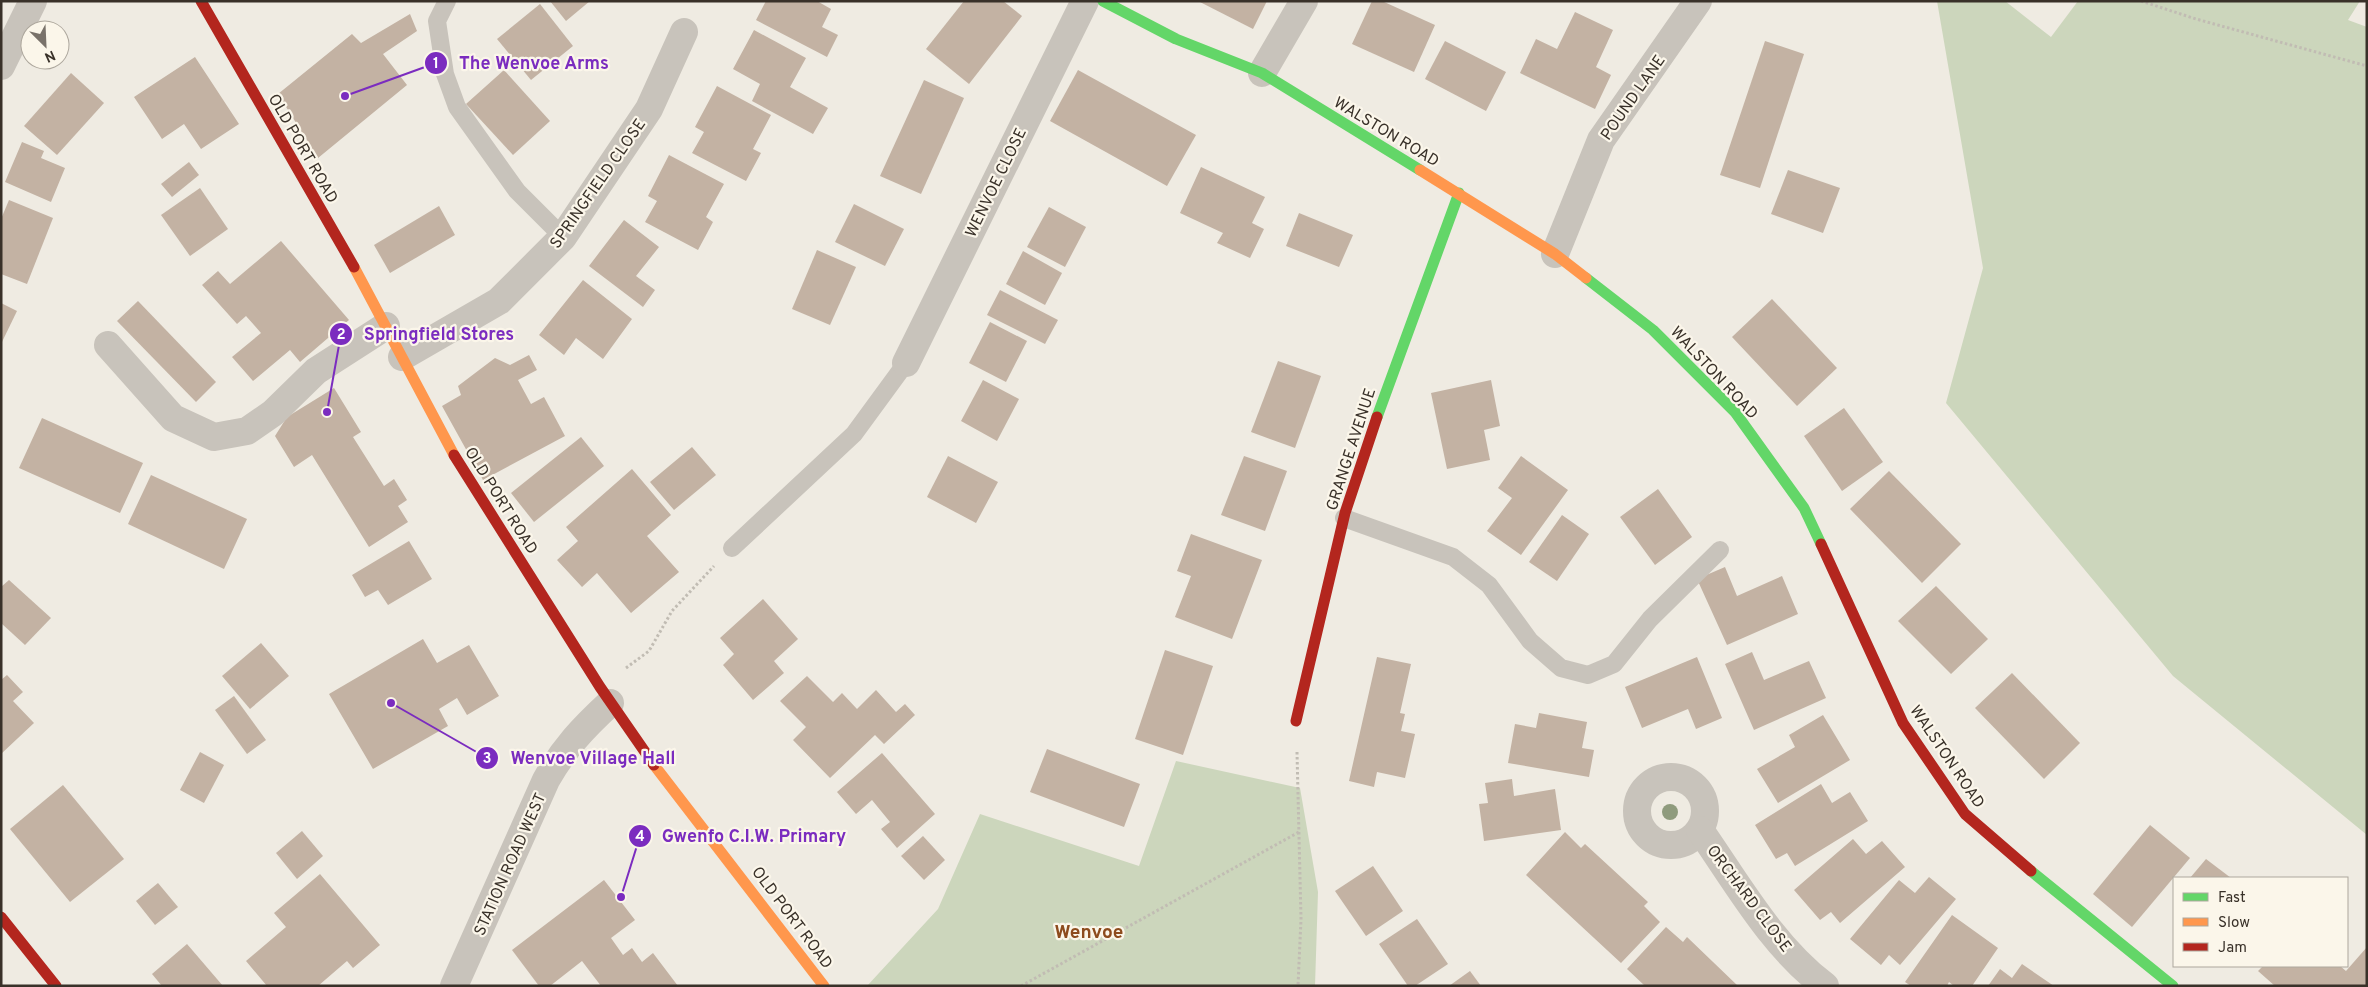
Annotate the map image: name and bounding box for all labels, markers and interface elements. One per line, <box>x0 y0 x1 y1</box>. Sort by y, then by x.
north arrow <box>20 20 70 70</box>
text: N <box>42 46 58 65</box>
callout: The Wenvoe Arms <box>424 46 620 79</box>
street label: POUND LANE <box>1597 52 1670 145</box>
text: The Wenvoe Arms <box>459 53 609 76</box>
text: 1 <box>433 55 439 74</box>
street label: OLD PORT ROAD <box>263 91 342 207</box>
street label: WALSTON ROAD <box>1330 93 1442 172</box>
street label: SPRINGFIELD CLOSE <box>546 115 651 253</box>
street label: WENVOE CLOSE <box>962 125 1032 241</box>
callout: Springfield Stores <box>329 317 524 350</box>
street label: WALSTON ROAD <box>1665 323 1762 424</box>
text: Springfield Stores <box>364 324 514 347</box>
text: 2 <box>336 326 346 345</box>
street label: GRANGE AVENUE <box>1323 386 1381 513</box>
street label: OLD PORT ROAD <box>459 444 541 558</box>
street label: WALSTON ROAD <box>1905 702 1988 812</box>
callout: Wenvoe Village Hall <box>475 741 686 774</box>
text: Wenvoe Village Hall <box>510 748 676 771</box>
text: 3 <box>483 750 492 769</box>
street label: STATION ROAD WEST <box>470 790 551 939</box>
callout: Gwenfo C.I.W. Primary <box>627 819 857 852</box>
text: Gwenfo C.I.W. Primary <box>662 826 846 849</box>
text: 4 <box>635 828 645 847</box>
street label: ORCHARD CLOSE <box>1702 842 1795 957</box>
street label: OLD PORT ROAD <box>746 863 836 973</box>
legend <box>2173 877 2348 967</box>
text: Fast <box>2218 889 2246 908</box>
text: Slow <box>2218 914 2250 933</box>
district label: Wenvoe <box>1055 921 1123 945</box>
text: Jam <box>2218 939 2247 958</box>

